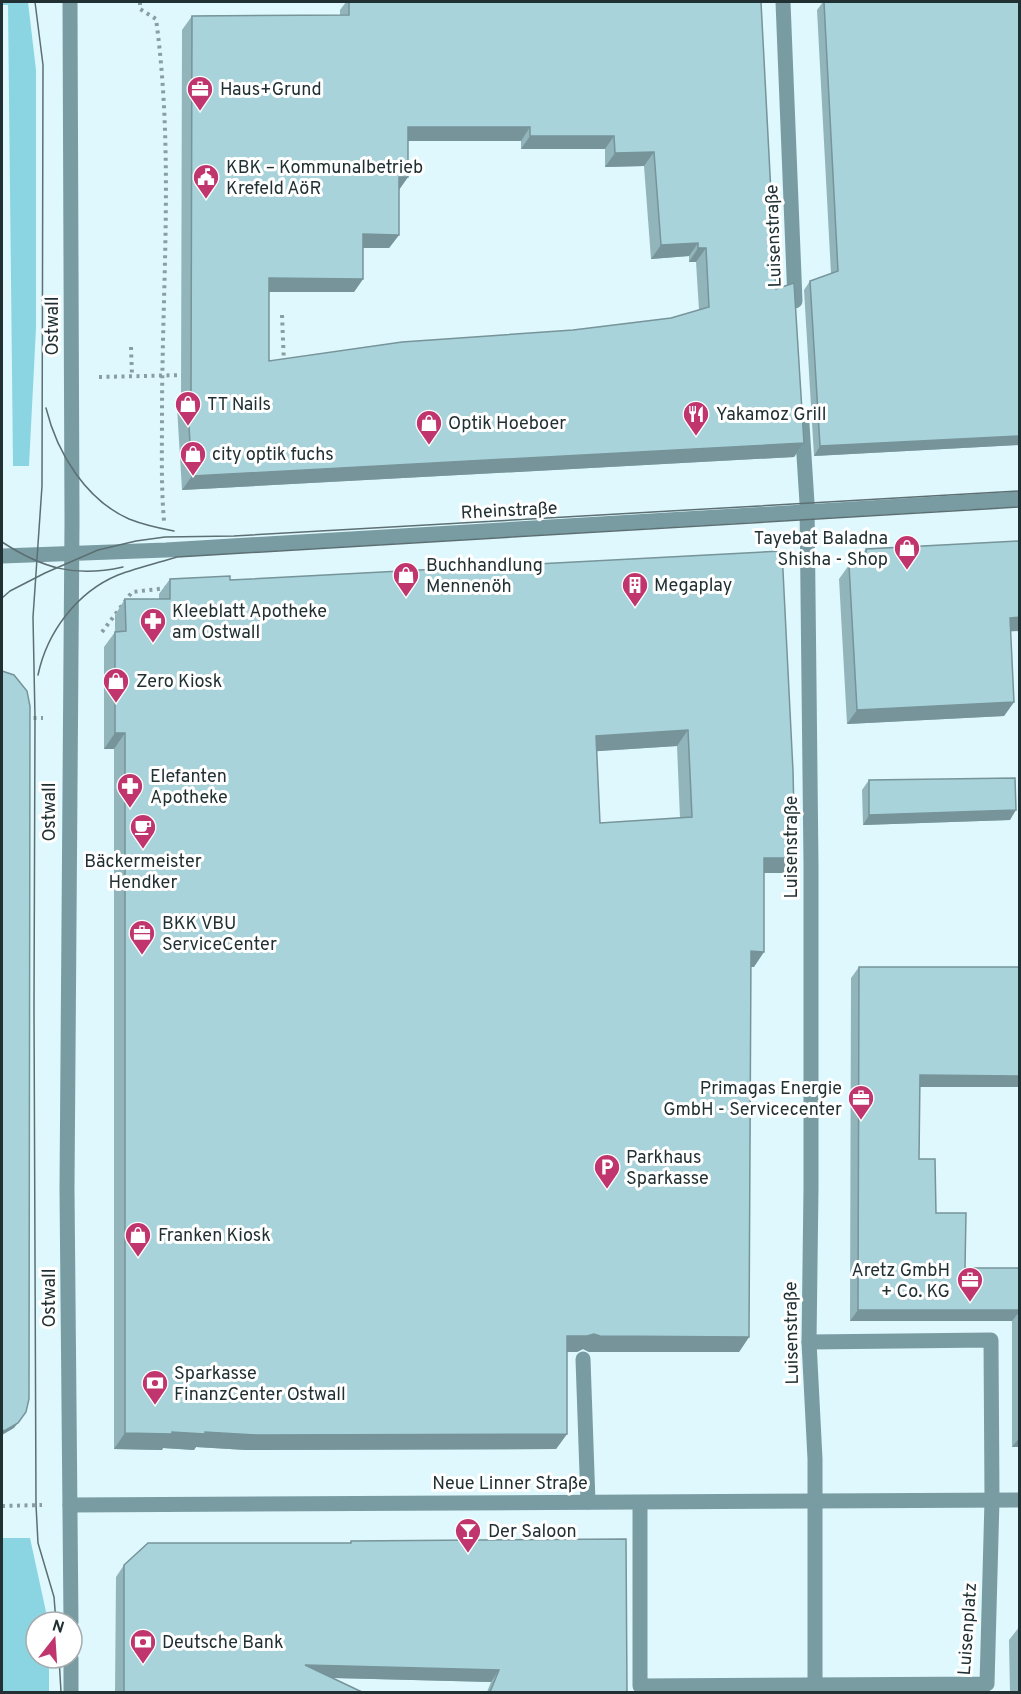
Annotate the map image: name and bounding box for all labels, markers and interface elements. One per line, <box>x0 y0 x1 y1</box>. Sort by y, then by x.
office icon: Haus+Grund <box>185 74 215 112</box>
place label: Haus+Grund <box>220 79 322 102</box>
place label: KBK – Kommunalbetrieb Krefeld AöR <box>226 157 423 201</box>
public building icon: KBK – Kommunalbetrieb Krefeld AöR <box>191 162 221 200</box>
street label: Luisenstraße <box>761 184 788 288</box>
street label: Ostwall <box>42 296 65 356</box>
shop icon: TT Nails <box>173 389 203 427</box>
place label: TT Nails <box>207 394 271 417</box>
restaurant icon: Yakamoz Grill <box>681 399 711 437</box>
place label: Yakamoz Grill <box>716 404 827 427</box>
shop icon: Optik Hoeboer <box>414 408 444 446</box>
place label: Optik Hoeboer <box>448 413 566 436</box>
shop icon: city optik fuchs <box>178 439 208 477</box>
place label: city optik fuchs <box>212 444 334 467</box>
street label: Rheinstraße <box>460 497 558 526</box>
place label: Tayebat Baladna Shisha - Shop <box>754 528 888 572</box>
shop icon: Tayebat Baladna Shisha - Shop <box>892 533 922 571</box>
place label: Buchhandlung Mennenöh <box>426 555 543 599</box>
shop icon: Buchhandlung Mennenöh <box>391 560 421 598</box>
building icon: Megaplay <box>620 570 650 608</box>
place label: Megaplay <box>654 575 732 598</box>
place label: Kleeblatt Apotheke am Ostwall <box>172 601 327 645</box>
pharmacy icon: Kleeblatt Apotheke am Ostwall <box>138 606 168 644</box>
shop icon: Zero Kiosk <box>101 666 131 704</box>
place label: Zero Kiosk <box>136 671 222 694</box>
place label: Elefanten Apotheke <box>150 766 228 810</box>
pharmacy icon: Elefanten Apotheke <box>115 771 145 809</box>
street label: Ostwall <box>39 782 62 842</box>
street label: Luisenstraße <box>781 795 804 899</box>
cafe icon: Bäckermeister Hendker <box>128 812 158 850</box>
place label: Bäckermeister Hendker <box>84 851 202 895</box>
place label: BKK VBU ServiceCenter <box>162 913 277 957</box>
office icon: BKK VBU ServiceCenter <box>127 918 157 956</box>
place label: Primagas Energie GmbH - Servicecenter <box>663 1078 842 1122</box>
office icon: Primagas Energie GmbH - Servicecenter <box>846 1083 876 1121</box>
place label: Parkhaus Sparkasse <box>626 1147 709 1191</box>
parking icon: Parkhaus Sparkasse <box>592 1152 622 1190</box>
shop icon: Franken Kiosk <box>123 1220 153 1258</box>
place label: Franken Kiosk <box>158 1225 271 1248</box>
place label: Aretz GmbH + Co. KG <box>851 1260 950 1304</box>
office icon: Aretz GmbH + Co. KG <box>955 1265 985 1303</box>
street label: Ostwall <box>39 1268 62 1328</box>
street label: Luisenstraße <box>780 1281 805 1385</box>
place label: Sparkasse FinanzCenter Ostwall <box>174 1363 346 1407</box>
bank icon: Sparkasse FinanzCenter Ostwall <box>140 1368 170 1406</box>
street label: Neue Linner Straße <box>432 1473 588 1496</box>
bar icon: Der Saloon <box>453 1516 483 1554</box>
place label: Der Saloon <box>488 1521 577 1544</box>
street label: Luisenplatz <box>954 1582 983 1676</box>
north arrow <box>24 1610 84 1670</box>
text: N <box>49 1616 66 1639</box>
bank icon: Deutsche Bank <box>128 1627 158 1665</box>
place label: Deutsche Bank <box>162 1632 284 1655</box>

